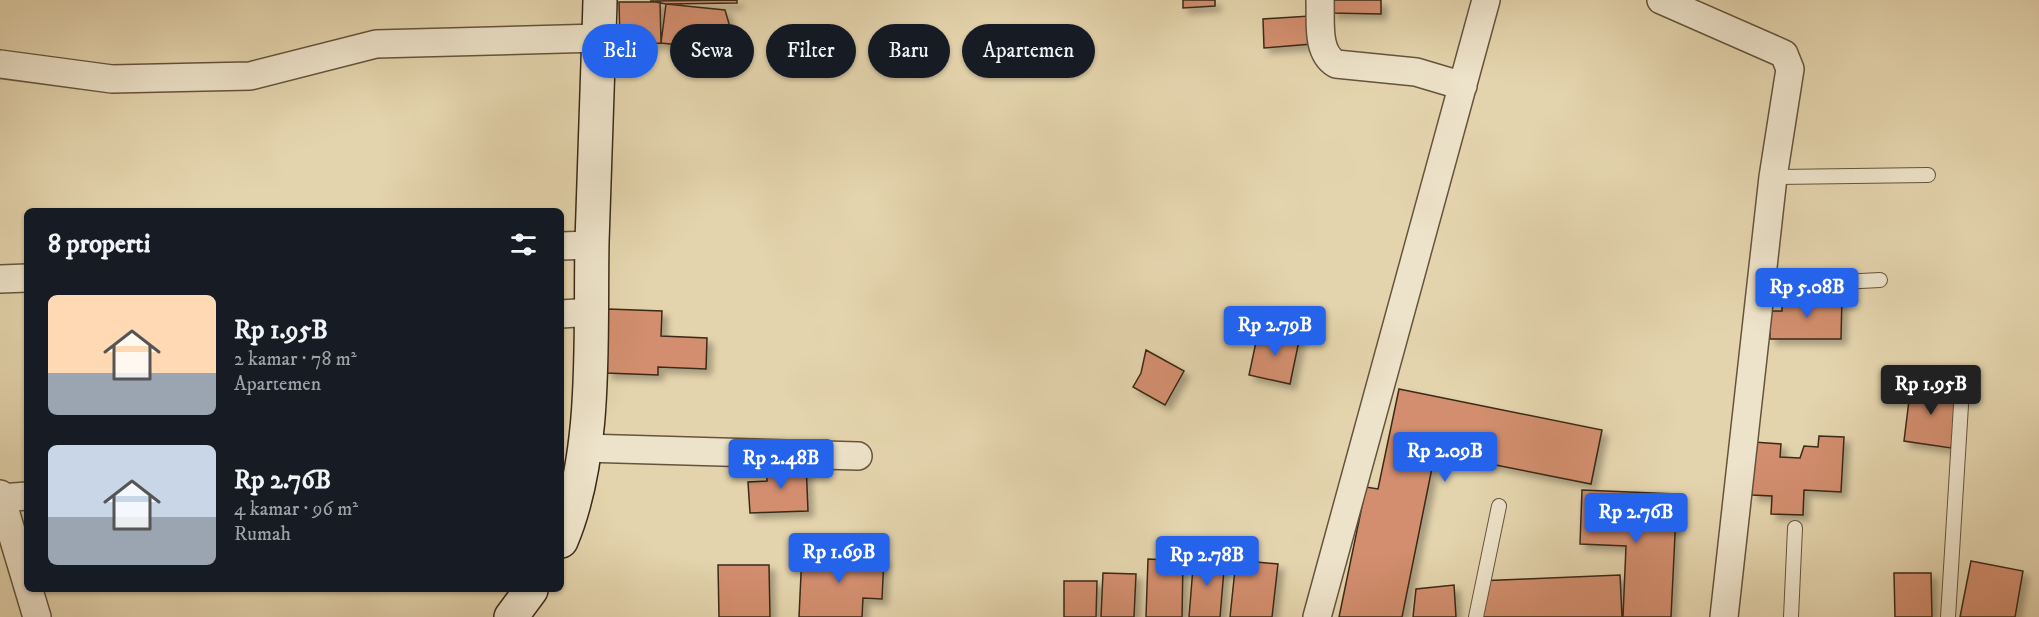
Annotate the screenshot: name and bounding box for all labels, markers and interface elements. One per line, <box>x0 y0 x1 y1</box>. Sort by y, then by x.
chip: Beli <box>582 24 658 78</box>
chip: Sewa <box>670 24 754 78</box>
chip: Filter <box>766 24 856 78</box>
chip: Baru <box>868 24 950 78</box>
chip: Apartemen <box>962 24 1095 78</box>
text: 8 properti <box>48 228 150 261</box>
icon: filters <box>507 228 540 261</box>
pin: Rp 5.08B <box>1745 268 1869 319</box>
text: Rp 5.08B <box>1769 275 1845 300</box>
pin: Rp 2.79B <box>1213 306 1337 357</box>
text: Rp 2.79B <box>1238 313 1312 338</box>
text: Rp 1.95B <box>234 314 328 347</box>
icon: home <box>96 319 168 391</box>
text: 2 kamar · 78 m² <box>234 347 357 372</box>
pin: Rp 1.95B <box>1869 365 1993 416</box>
text: Apartemen <box>234 372 321 397</box>
text: Rp 1.95B <box>1895 372 1967 397</box>
pin: Rp 2.09B <box>1383 432 1507 483</box>
pin: Rp 2.48B <box>719 439 843 490</box>
text: Rp 2.09B <box>1407 439 1483 464</box>
text: Rp 2.48B <box>743 446 819 471</box>
text: Rp 2.76B <box>234 464 331 497</box>
icon: home <box>96 469 168 541</box>
pin: Rp 2.76B <box>1574 493 1698 544</box>
text: 4 kamar · 96 m² <box>234 497 358 522</box>
text: Rp 2.76B <box>1599 500 1673 525</box>
text: Rumah <box>234 522 291 547</box>
pin: Rp 1.69B <box>777 533 901 584</box>
pin: Rp 2.78B <box>1145 536 1269 587</box>
text: Rp 1.69B <box>803 540 875 565</box>
text: Rp 2.78B <box>1170 543 1244 568</box>

